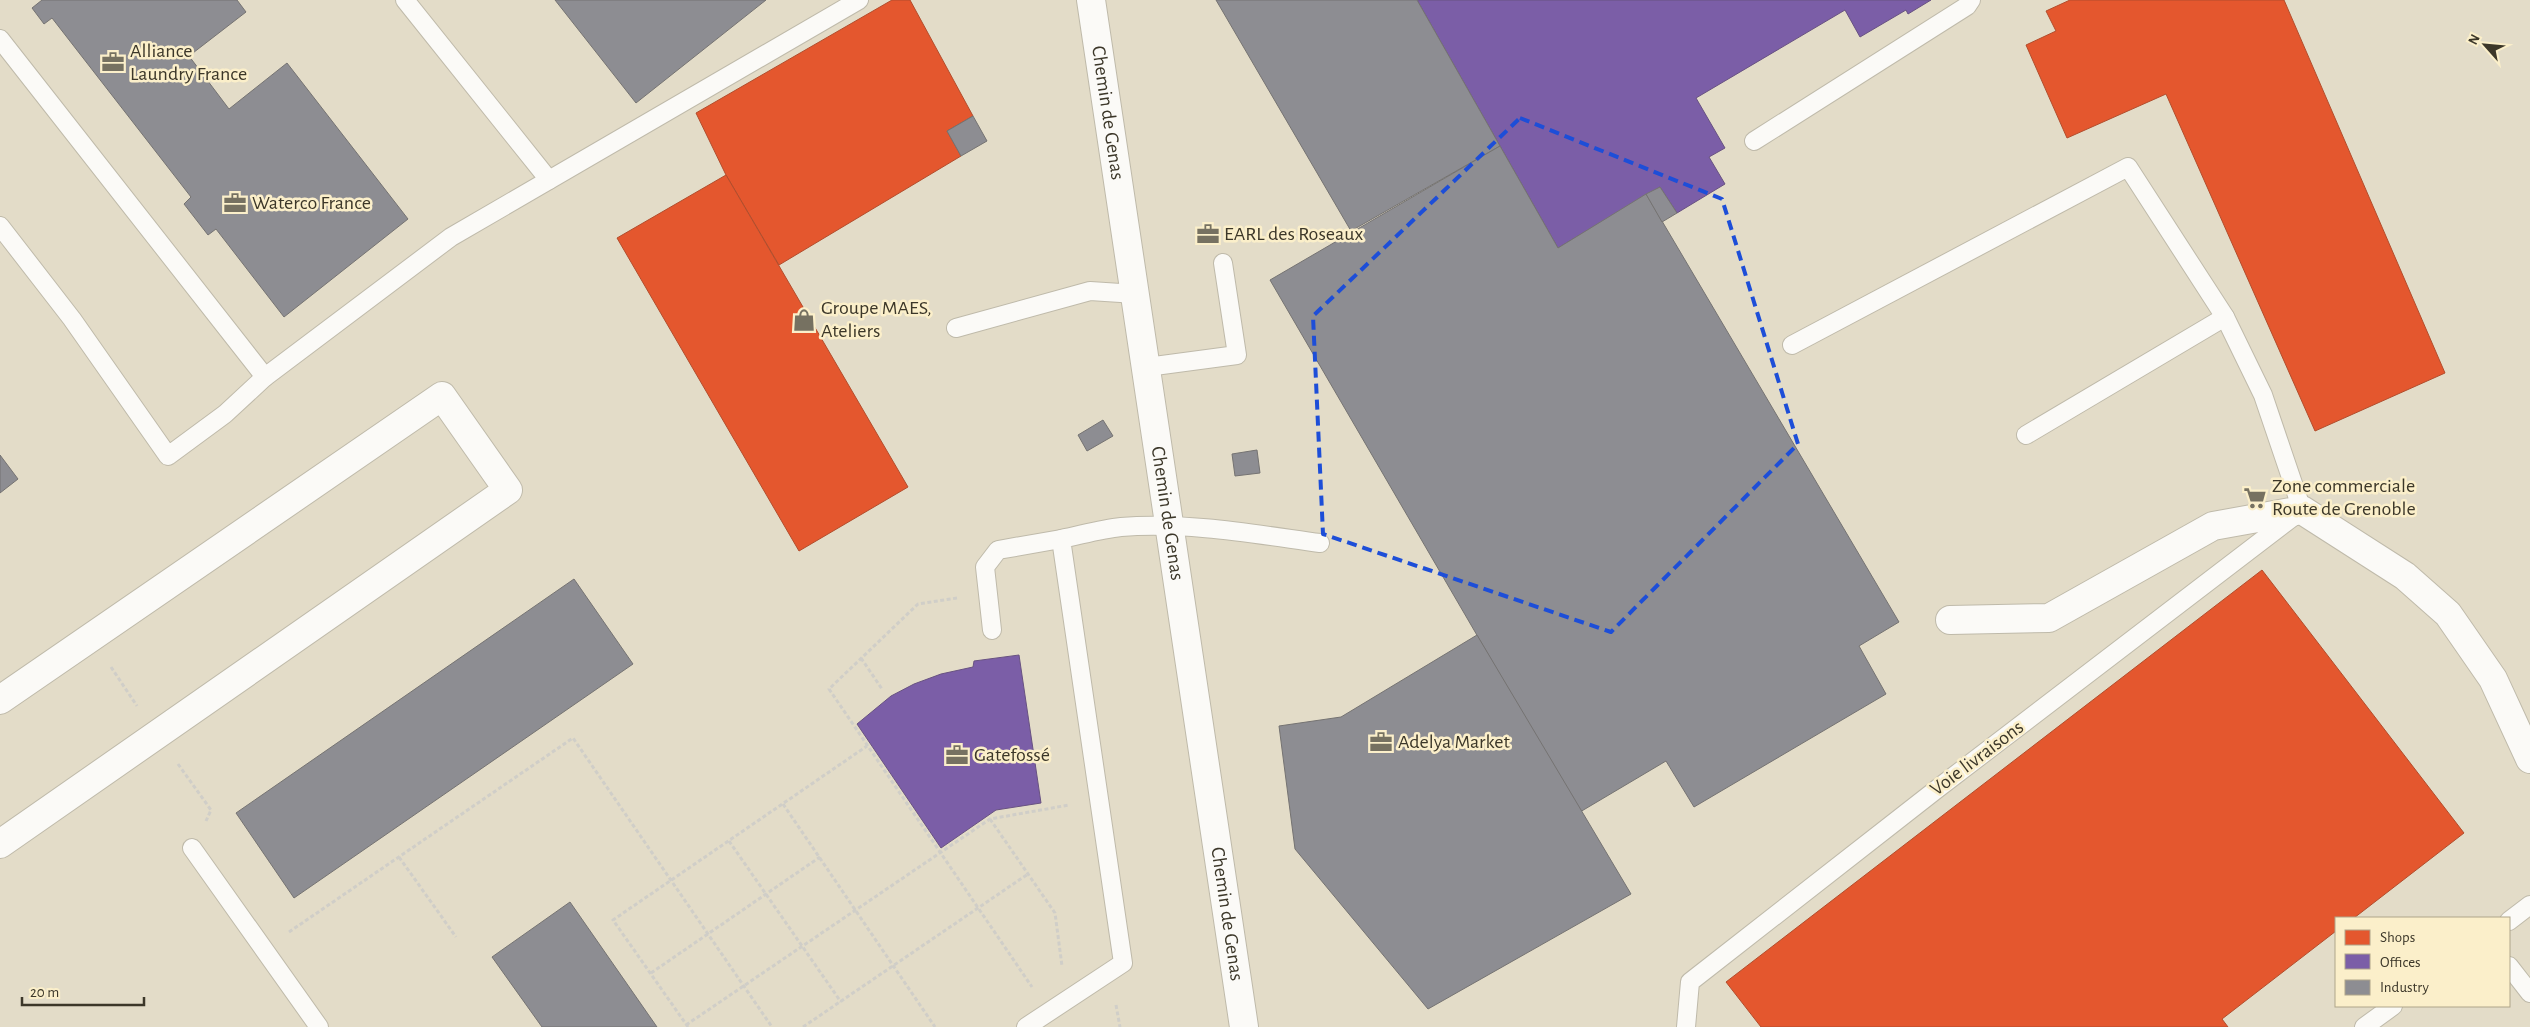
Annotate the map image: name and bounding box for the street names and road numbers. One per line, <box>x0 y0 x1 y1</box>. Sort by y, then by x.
street label: Chemin de Genas <box>1088 44 1128 181</box>
street label: Chemin de Genas <box>1148 445 1187 582</box>
street label: Voie livraisons <box>1927 717 2027 799</box>
street label: Chemin de Genas <box>1207 846 1247 982</box>

